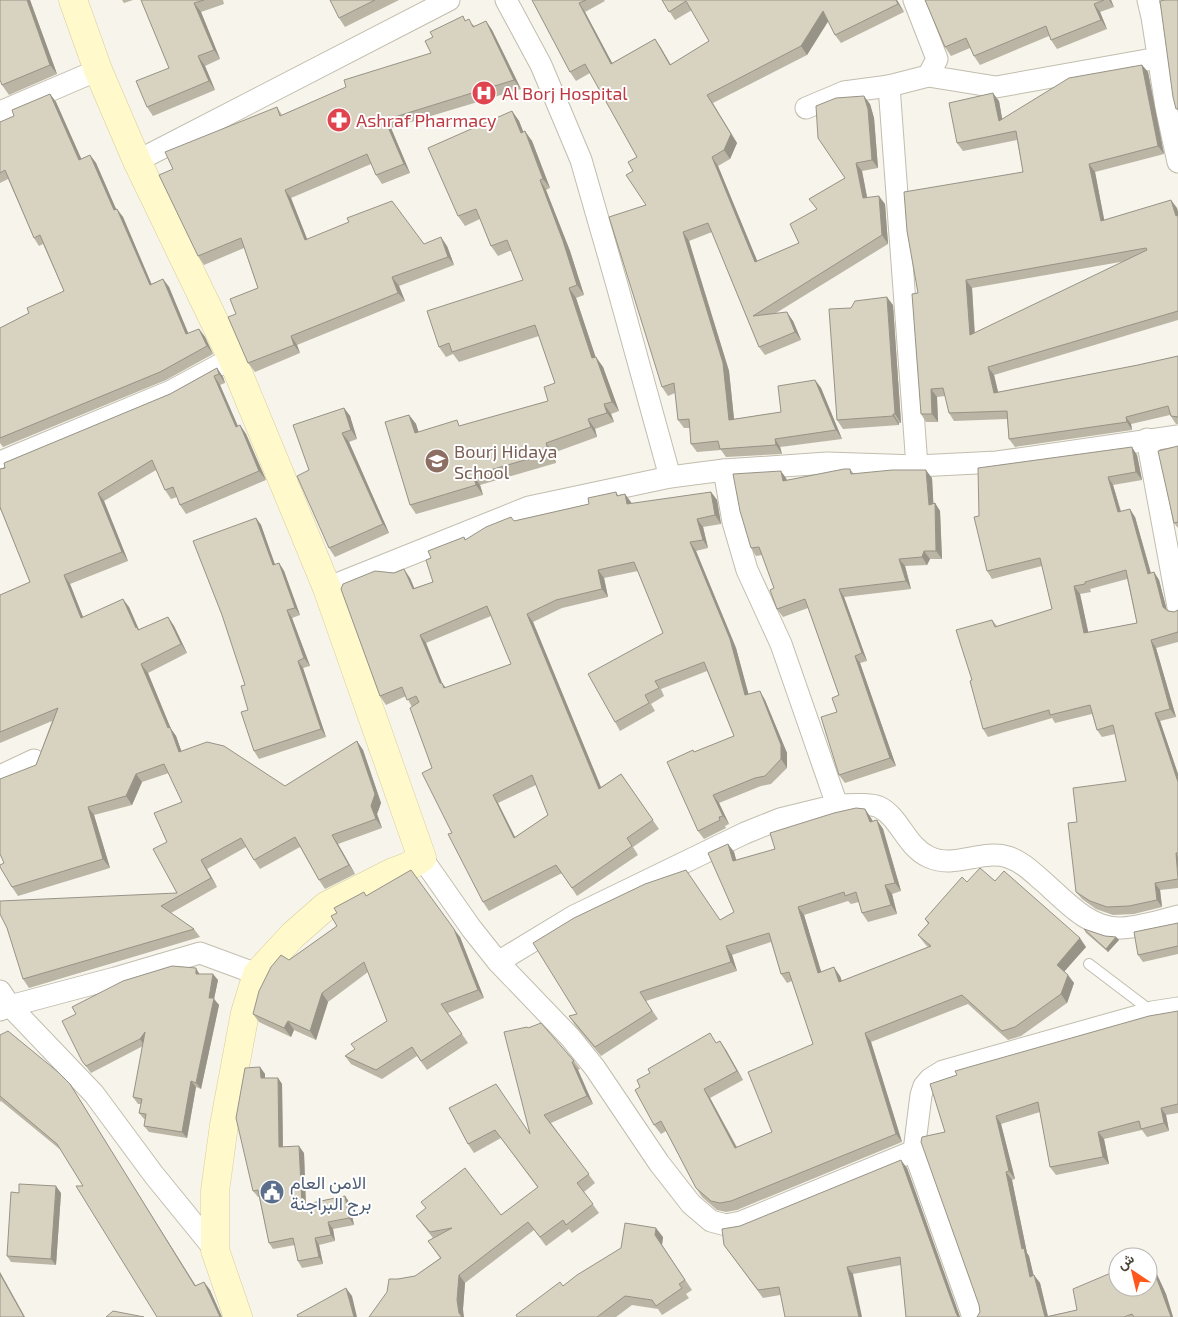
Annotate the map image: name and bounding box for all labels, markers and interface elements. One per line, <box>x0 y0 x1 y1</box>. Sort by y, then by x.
hospital icon: Al Borj Hospital <box>471 80 497 106</box>
place label: Al Borj Hospital <box>502 82 628 104</box>
pharmacy icon: Ashraf Pharmacy <box>326 107 352 133</box>
place label: Ashraf Pharmacy <box>356 109 497 131</box>
place label: Bourj Hidaya School <box>454 440 557 483</box>
school or university icon: Bourj Hidaya School <box>424 448 450 474</box>
place label: الامن العام برج البراجنة <box>290 1171 371 1216</box>
public building icon: الامن العام برج البراجنة <box>259 1179 285 1205</box>
north arrow <box>1108 1247 1158 1297</box>
text: ش <box>1113 1249 1138 1274</box>

